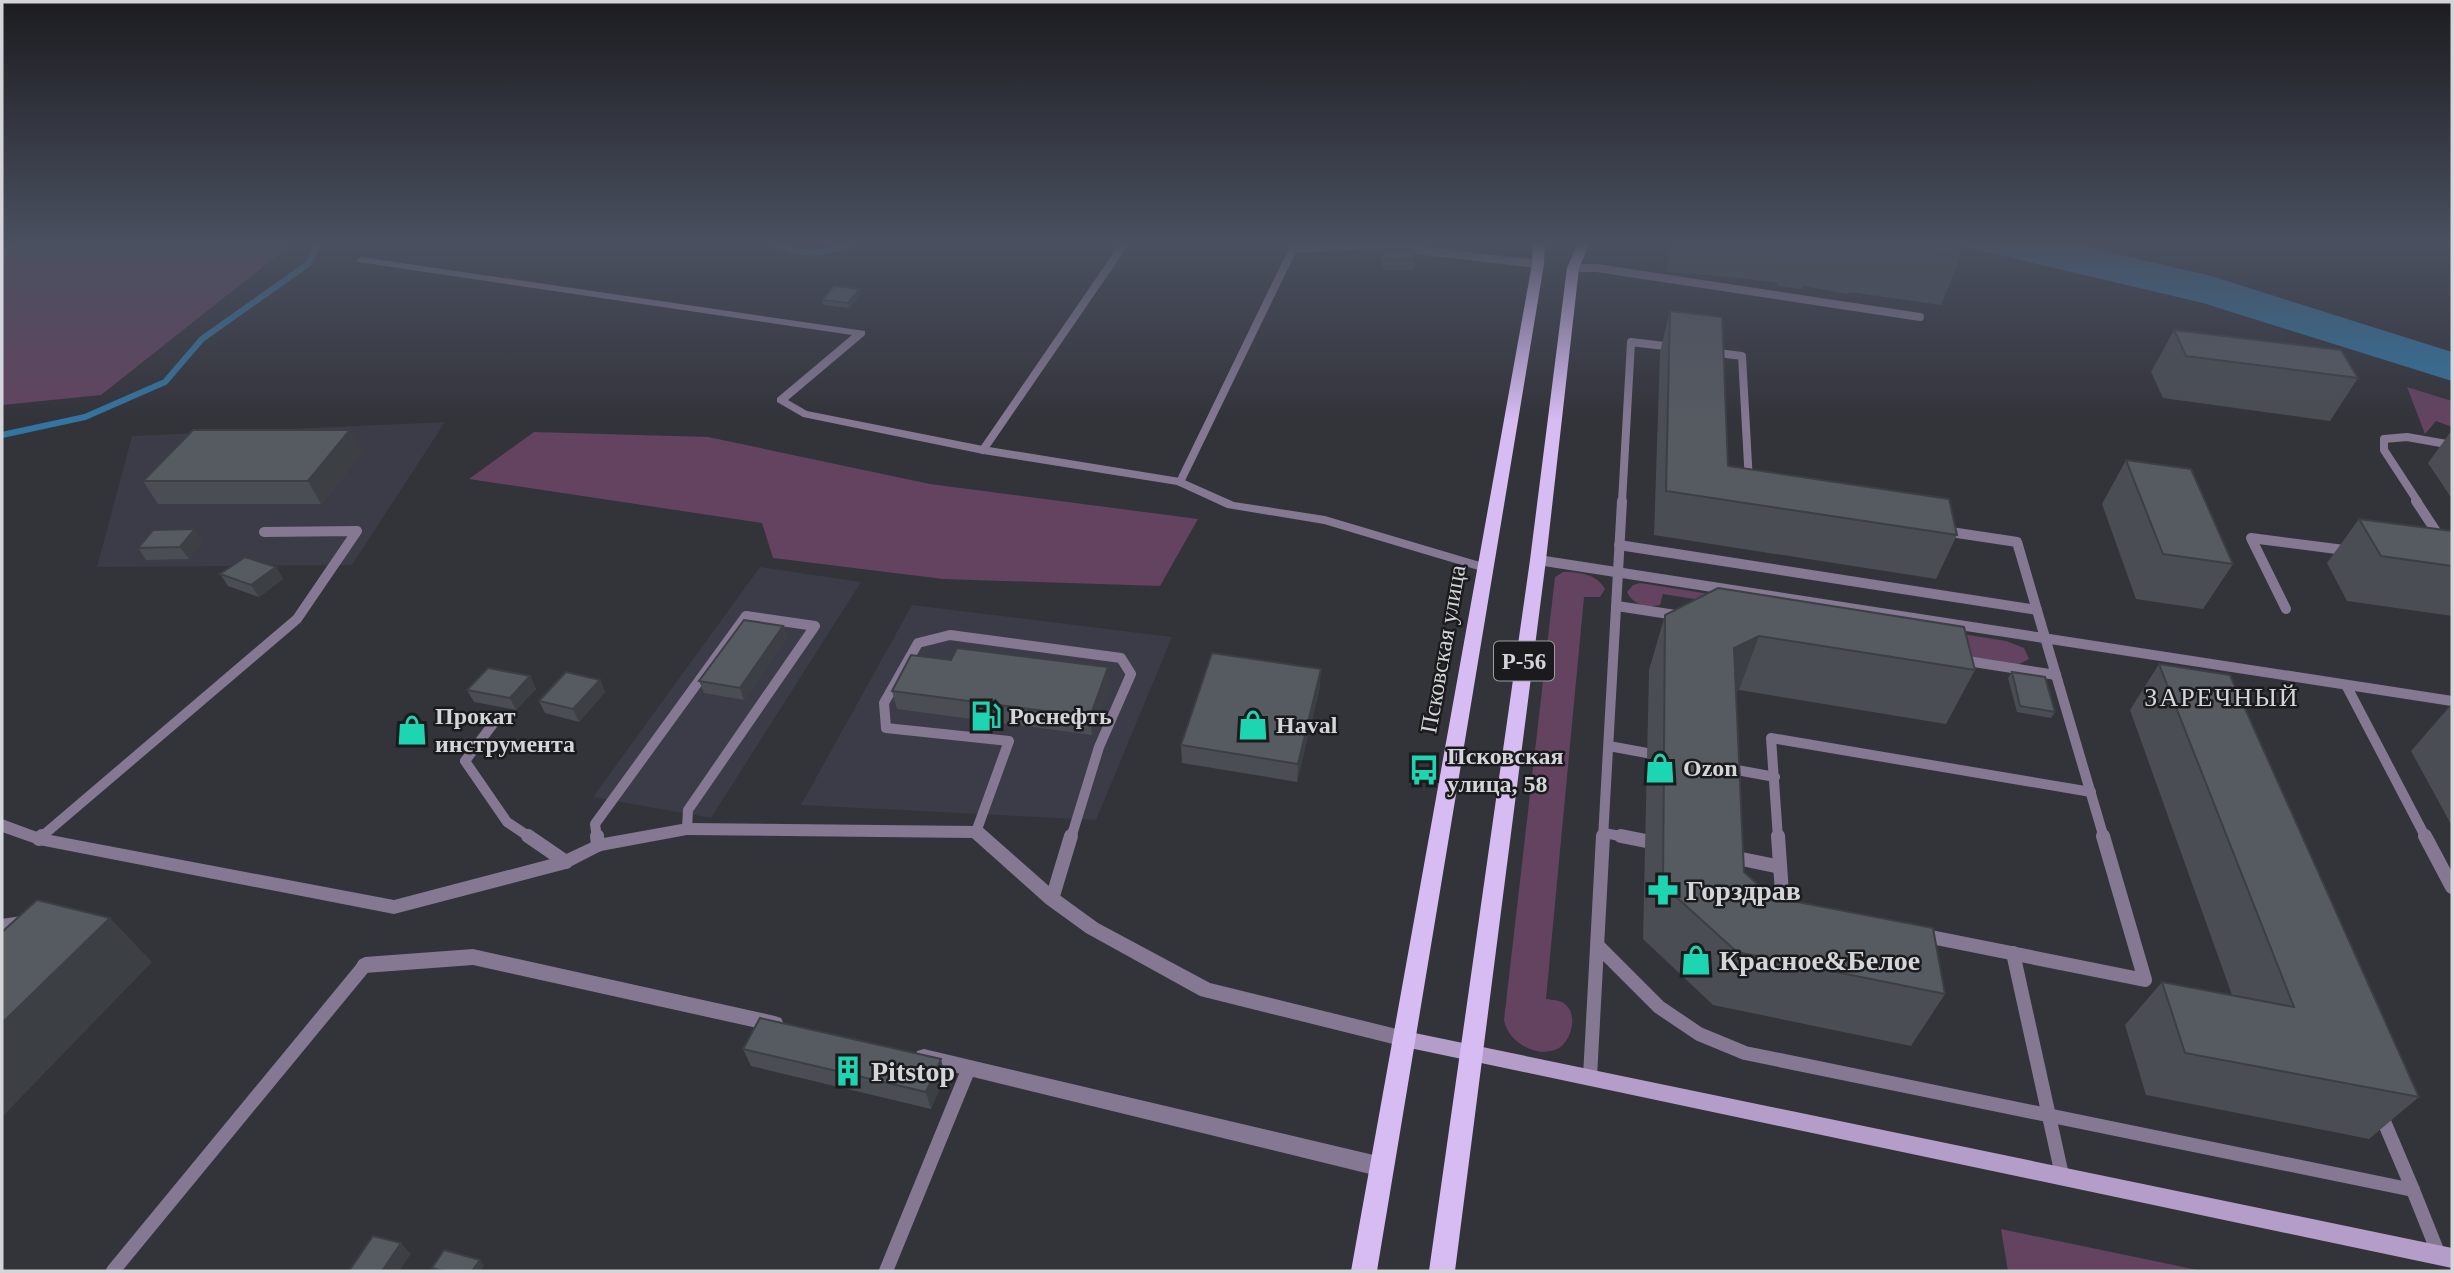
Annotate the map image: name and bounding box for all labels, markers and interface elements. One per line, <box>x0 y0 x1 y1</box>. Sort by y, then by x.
street label: Псковская улица <box>1415 562 1471 735</box>
road number: Р-56 <box>1494 642 1554 680</box>
district label: ЗАРЕЧНЫЙ <box>2144 683 2300 712</box>
fuel station icon: Роснефть <box>969 699 1003 733</box>
place label: Прокат инструмента <box>435 703 575 757</box>
place label: Роснефть <box>1009 703 1112 729</box>
shop icon: Haval <box>1236 708 1270 742</box>
place label: Haval <box>1276 712 1338 738</box>
shop icon: Прокат инструмента <box>395 713 429 747</box>
place label: Псковская улица, 58 <box>1447 743 1564 797</box>
shop icon: Ozon <box>1643 751 1677 785</box>
bus stop icon: Псковская улица, 58 <box>1407 753 1441 787</box>
place label: Ozon <box>1683 755 1738 781</box>
pharmacy icon: Горздрав <box>1646 873 1680 907</box>
place label: Горздрав <box>1686 875 1801 906</box>
shop icon: Красное&Белое <box>1679 943 1713 977</box>
place label: Красное&Белое <box>1719 945 1920 976</box>
building icon: Pitstop <box>831 1054 865 1088</box>
place label: Pitstop <box>871 1056 955 1087</box>

